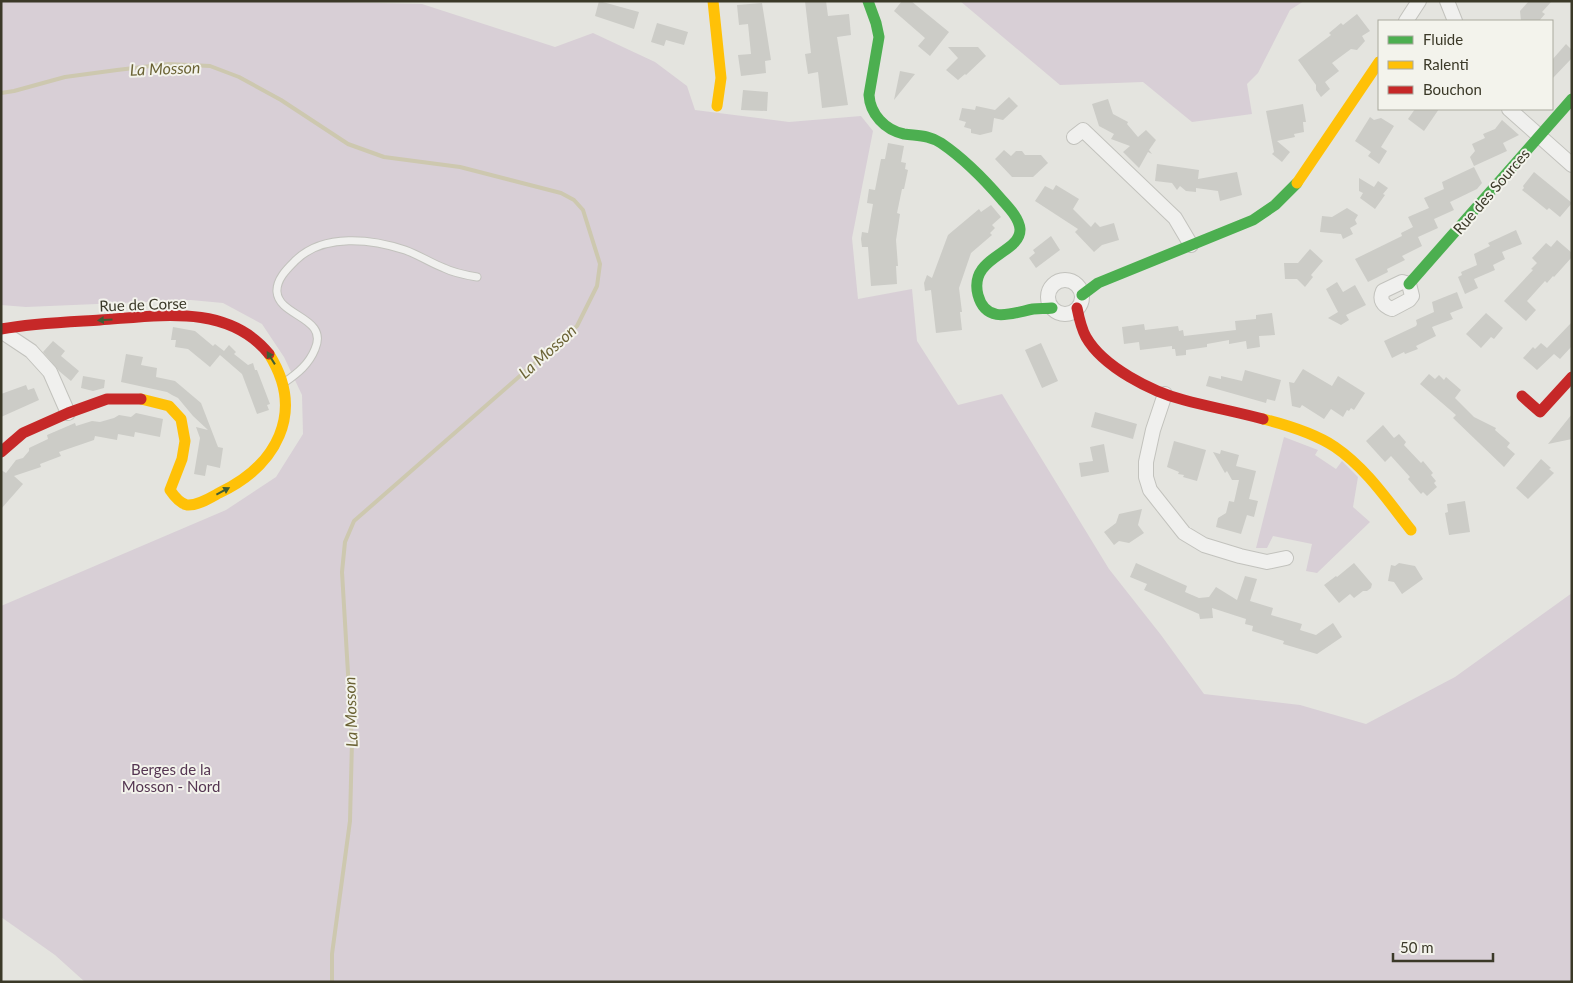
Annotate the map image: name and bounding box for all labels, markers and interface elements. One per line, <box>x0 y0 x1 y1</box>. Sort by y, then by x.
legend <box>1378 20 1553 110</box>
text: Fluide <box>1423 30 1463 48</box>
text: Ralenti <box>1423 55 1469 73</box>
water label: La Mosson <box>129 57 201 79</box>
text: Bouchon <box>1423 80 1482 98</box>
street label: Rue des Sources <box>1449 145 1533 237</box>
street label: Rue de Corse <box>99 293 187 315</box>
one-way arrow <box>97 316 113 324</box>
water label: La Mosson <box>514 320 580 382</box>
one-way arrow <box>266 351 275 365</box>
one-way arrow <box>216 487 231 495</box>
water label: La Mosson <box>339 676 361 748</box>
park label: Berges de la Mosson - Nord <box>122 760 220 795</box>
scale bar <box>1393 930 1493 962</box>
text: 50 m <box>1400 938 1434 956</box>

